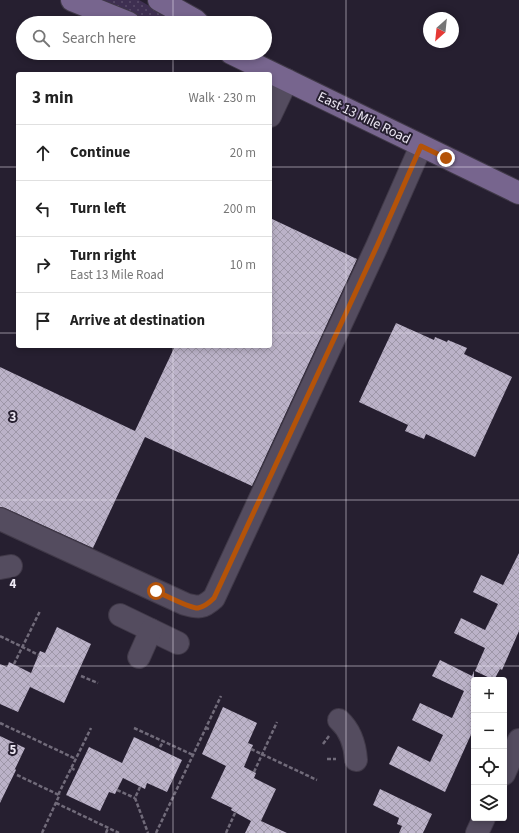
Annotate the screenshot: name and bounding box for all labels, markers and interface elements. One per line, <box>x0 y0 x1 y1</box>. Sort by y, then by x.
north arrow <box>423 12 459 48</box>
search box <box>16 16 272 60</box>
icon: search <box>30 27 52 49</box>
text: Search here <box>62 28 136 49</box>
text: 3 min <box>32 86 73 110</box>
street label: East 13 Mile Road <box>314 87 414 149</box>
text: Walk · 230 m <box>188 89 256 107</box>
icon: ahead <box>32 142 54 164</box>
text: Continue <box>70 142 130 163</box>
text: 20 m <box>230 144 256 162</box>
route end <box>437 149 455 167</box>
icon: left <box>32 198 54 220</box>
text: Turn left <box>70 198 126 219</box>
text: 200 m <box>223 200 256 218</box>
text: Turn right <box>70 245 136 266</box>
icon: right <box>32 254 54 276</box>
text: 10 m <box>230 256 256 274</box>
text: East 13 Mile Road <box>70 266 164 284</box>
icon: arrive <box>32 310 54 332</box>
text: Arrive at destination <box>70 310 205 331</box>
text: 3 <box>10 408 17 426</box>
text: 4 <box>10 575 17 593</box>
route start <box>147 582 165 600</box>
map controls <box>471 677 507 821</box>
button: + <box>471 677 507 713</box>
button: − <box>471 713 507 749</box>
text: 5 <box>10 741 17 759</box>
button: locate <box>471 749 507 785</box>
button: layers <box>471 785 507 821</box>

